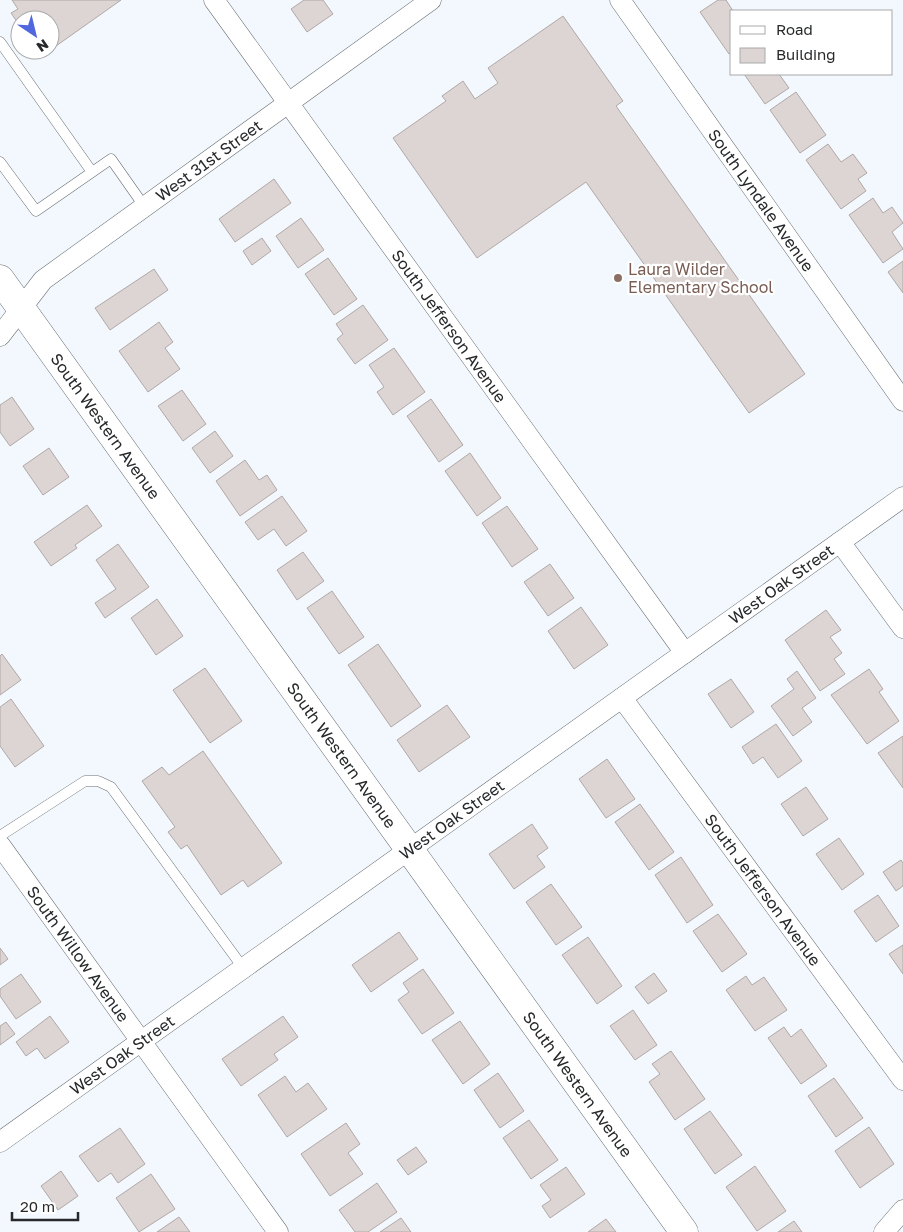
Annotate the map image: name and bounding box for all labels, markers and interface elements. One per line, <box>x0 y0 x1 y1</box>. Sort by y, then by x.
north arrow <box>10 10 60 60</box>
legend <box>730 10 893 75</box>
text: Road <box>776 20 813 38</box>
text: N <box>34 36 52 56</box>
text: Building <box>776 45 836 63</box>
street label: West 31st Street <box>152 115 266 205</box>
street label: South Lyndale Avenue <box>704 125 818 275</box>
street label: South Jefferson Avenue <box>387 246 511 406</box>
place label: Laura Wilder Elementary School <box>628 259 773 297</box>
marker: Laura Wilder Elementary School <box>612 272 624 284</box>
street label: South Western Avenue <box>47 349 165 503</box>
street label: West Oak Street <box>725 540 838 628</box>
street label: South Western Avenue <box>283 678 401 832</box>
street label: West Oak Street <box>395 775 508 864</box>
street label: South Jefferson Avenue <box>701 810 825 970</box>
street label: South Willow Avenue <box>23 882 134 1026</box>
street label: South Western Avenue <box>519 1007 637 1161</box>
street label: West Oak Street <box>66 1011 178 1099</box>
scale bar <box>12 1190 79 1222</box>
text: 20 m <box>20 1197 55 1215</box>

